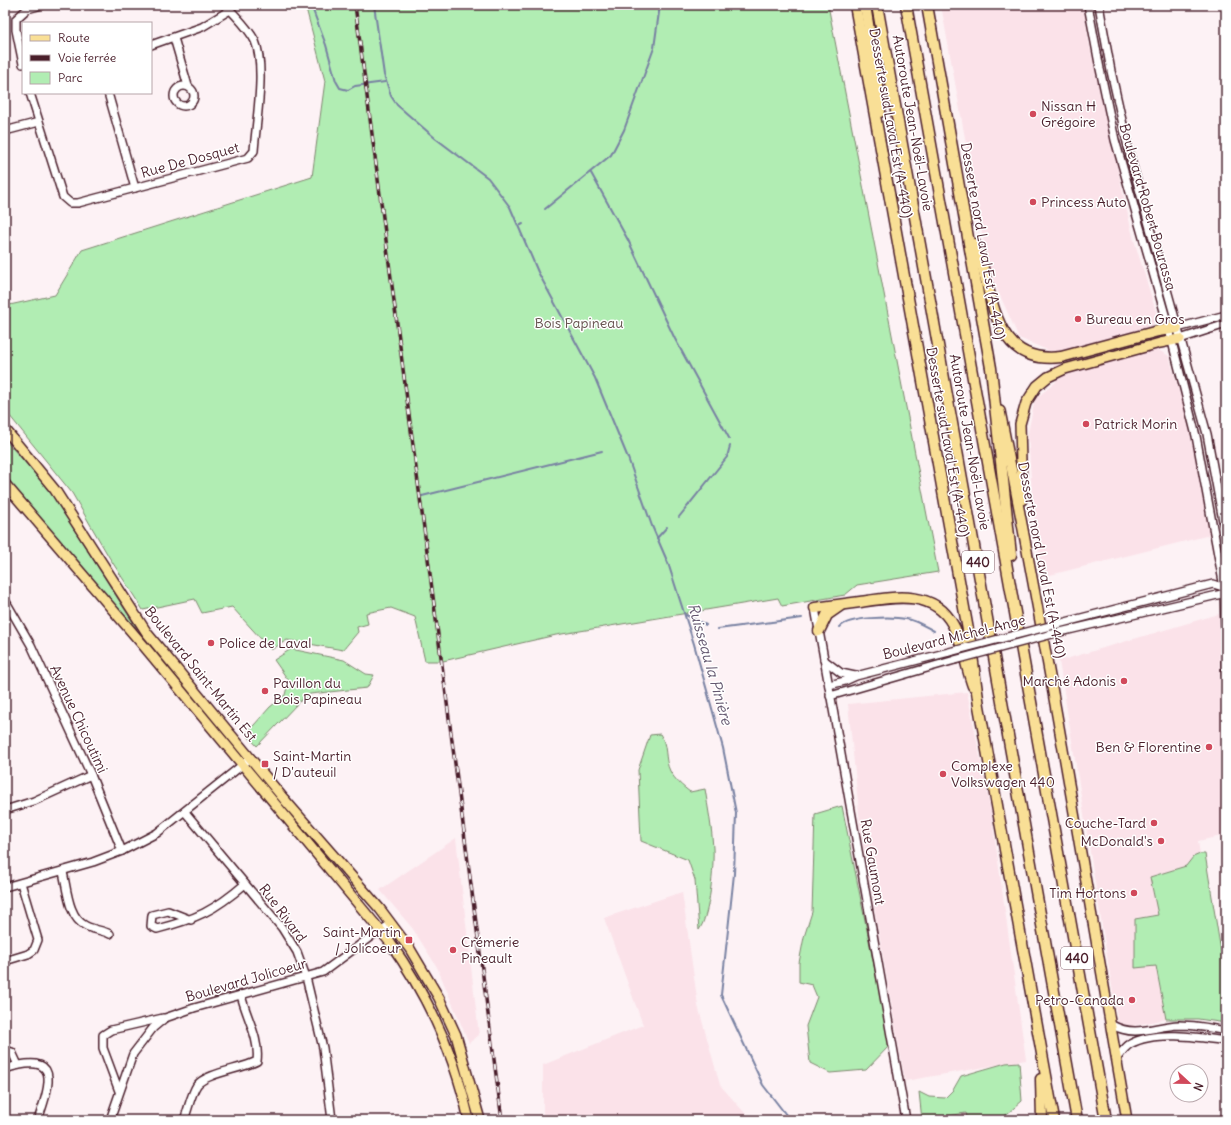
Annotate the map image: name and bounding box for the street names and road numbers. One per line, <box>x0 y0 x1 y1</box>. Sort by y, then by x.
street label: Desserte sud Laval Est (A-440) <box>865 27 917 219</box>
street label: Autoroute Jean-Noël-Lavoie <box>889 34 937 212</box>
street label: Boulevard Robert Bourassa <box>1116 121 1180 293</box>
street label: Rue De Dosquet <box>139 138 241 182</box>
street label: Desserte nord Laval Est (A-440) <box>957 141 1009 341</box>
street label: Desserte sud Laval Est (A-440) <box>922 346 974 538</box>
street label: Autoroute Jean-Noël-Lavoie <box>946 353 994 531</box>
street label: Desserte nord Laval Est (A-440) <box>1014 460 1070 660</box>
road number: 440 <box>962 551 994 573</box>
street label: Boulevard Saint-Martin Est <box>141 603 261 745</box>
street label: Boulevard Michel-Ange <box>881 611 1027 663</box>
street label: Avenue Chicoutimi <box>46 662 112 776</box>
street label: Rue Gaumont <box>857 818 889 907</box>
street label: Rue Rivard <box>255 880 311 946</box>
road number: 440 <box>1061 947 1093 969</box>
street label: Boulevard Jolicoeur <box>183 954 309 1006</box>

